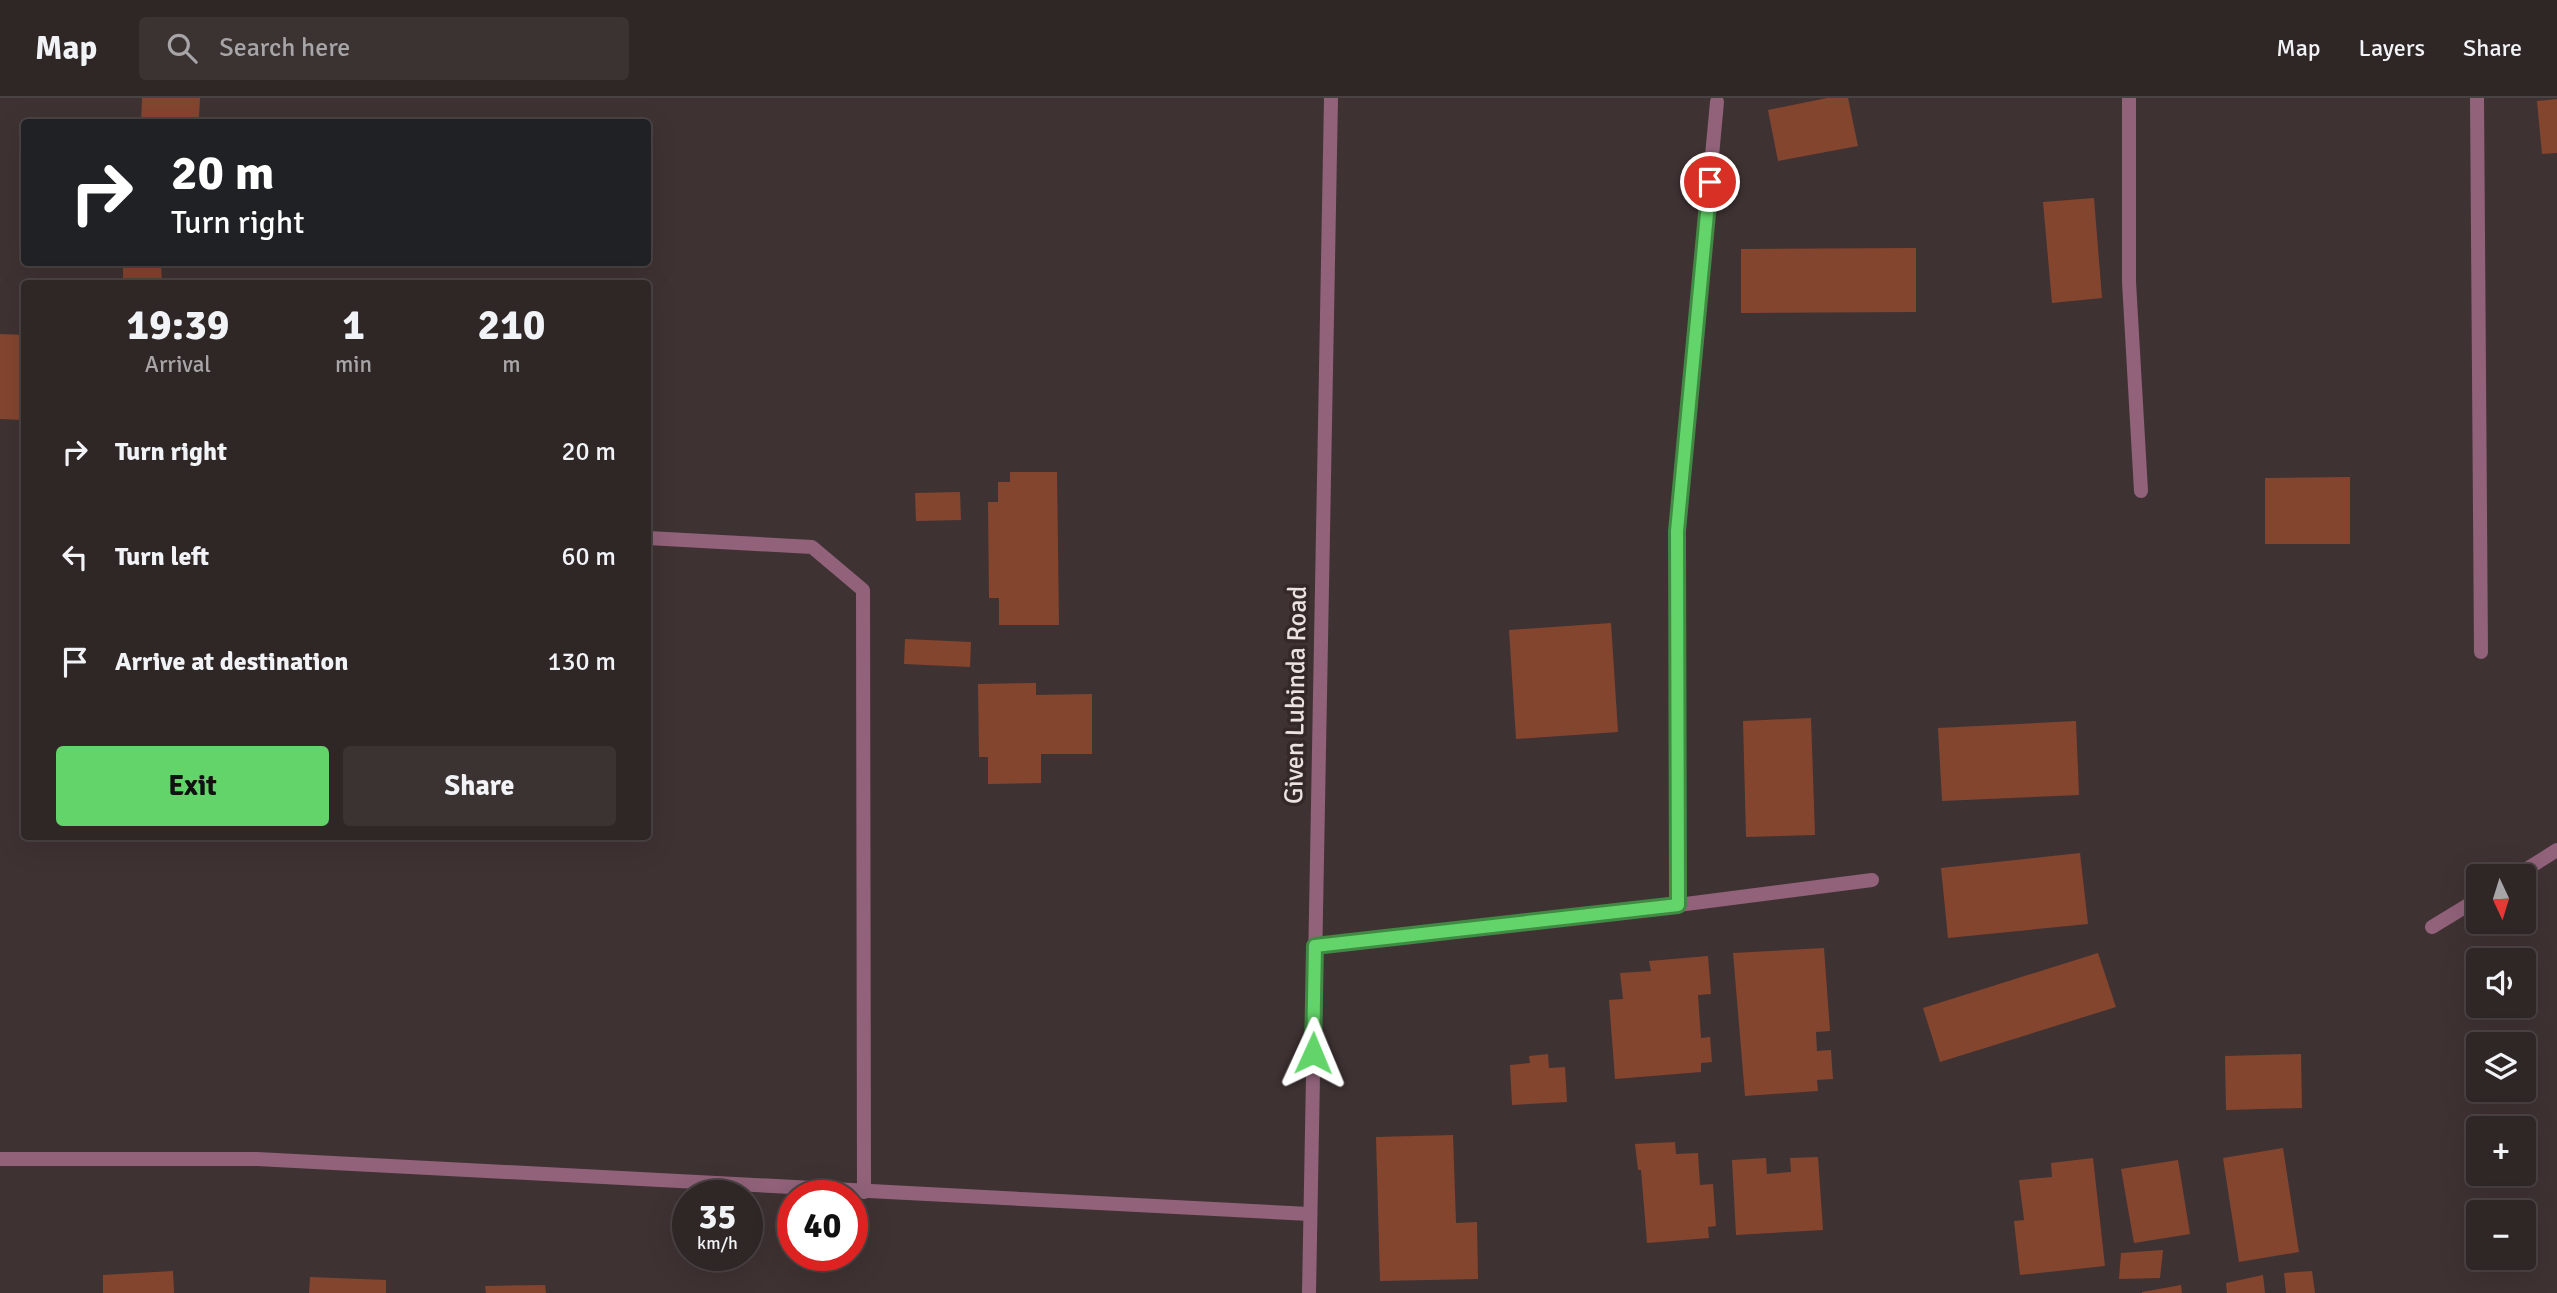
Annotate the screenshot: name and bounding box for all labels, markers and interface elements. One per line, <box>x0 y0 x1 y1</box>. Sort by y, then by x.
search box <box>139 17 629 80</box>
text: Map <box>35 28 97 69</box>
icon: search <box>163 29 201 67</box>
text: Search here <box>219 32 350 64</box>
text: Map <box>2276 33 2321 63</box>
text: Layers <box>2359 33 2425 63</box>
text: Share <box>2463 33 2522 63</box>
text: 20 m <box>171 143 274 203</box>
icon: right <box>56 147 147 238</box>
pin <box>1680 152 1740 212</box>
icon: arrive <box>1691 163 1729 201</box>
text: Turn right <box>171 203 304 242</box>
text: 19:39 <box>126 300 230 351</box>
text: 1 <box>342 300 365 351</box>
text: 210 <box>477 300 546 351</box>
text: Arrival <box>145 350 211 379</box>
text: min <box>335 350 372 379</box>
text: m <box>502 350 521 379</box>
icon: right <box>56 433 94 471</box>
text: Turn right <box>115 436 227 468</box>
text: 20 m <box>561 436 616 468</box>
icon: left <box>56 538 94 576</box>
text: Turn left <box>115 541 209 573</box>
text: 60 m <box>561 541 616 573</box>
street label: Given Lubinda Road <box>1278 586 1314 804</box>
icon: arrive <box>56 643 94 681</box>
text: Arrive at destination <box>115 646 348 678</box>
text: 130 m <box>547 646 616 678</box>
button: Exit <box>56 746 329 826</box>
button: Share <box>343 746 616 826</box>
north arrow <box>2466 864 2536 934</box>
map controls <box>2466 864 2536 1270</box>
button: sound <box>2466 948 2536 1018</box>
position arrow <box>1276 1016 1350 1090</box>
button: layers <box>2466 1032 2536 1102</box>
button: + <box>2466 1116 2536 1186</box>
speed limit sign: 40 <box>777 1180 868 1271</box>
text: 35 <box>699 1195 736 1238</box>
button: − <box>2466 1200 2536 1270</box>
text: km/h <box>697 1232 738 1254</box>

